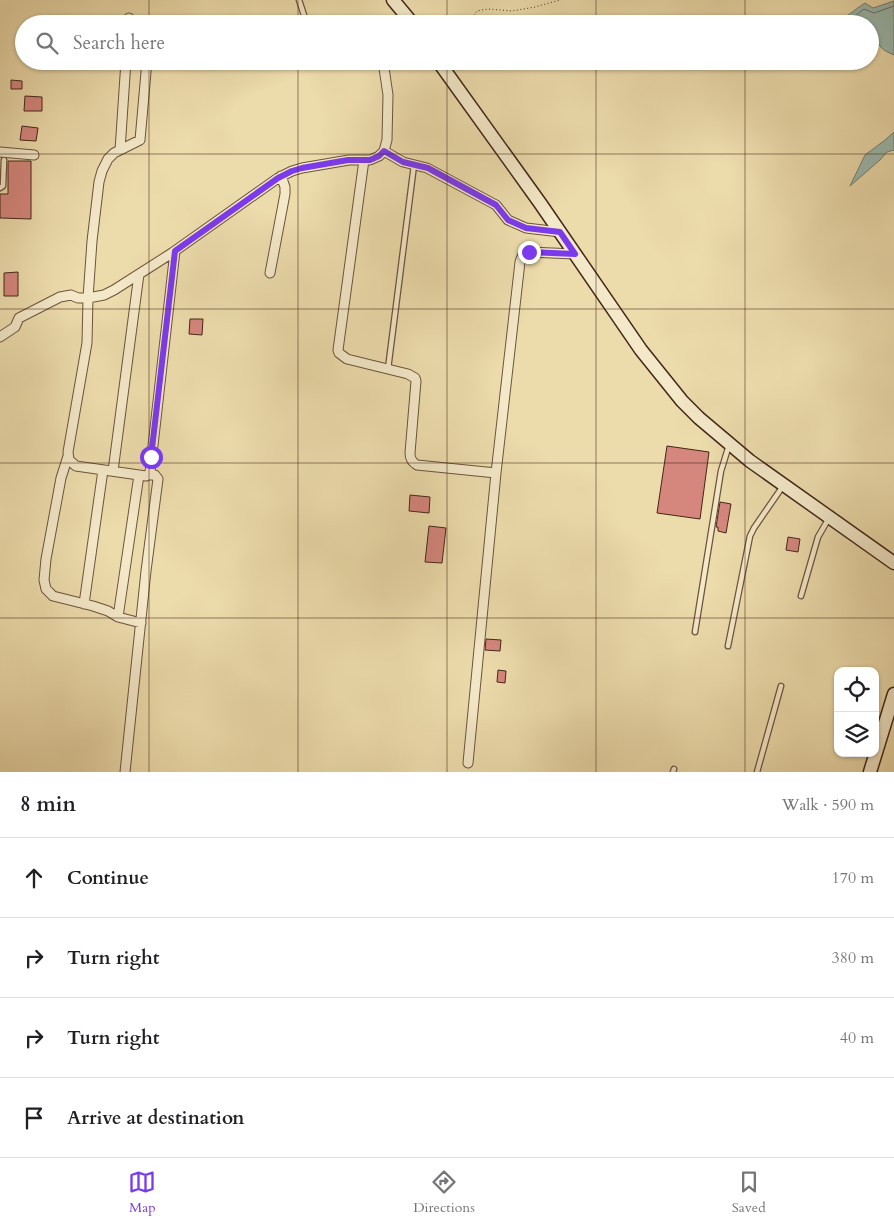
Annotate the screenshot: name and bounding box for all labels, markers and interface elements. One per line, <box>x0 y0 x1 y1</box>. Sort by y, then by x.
search box <box>15 15 879 70</box>
icon: search <box>33 29 61 57</box>
text: Search here <box>73 30 165 56</box>
route end <box>518 241 541 264</box>
route start <box>140 446 163 469</box>
map controls <box>834 667 879 757</box>
button: locate <box>834 667 879 712</box>
button: layers <box>834 712 879 757</box>
text: 8 min <box>20 790 76 819</box>
text: Walk · 590 m <box>782 794 874 816</box>
icon: ahead <box>20 864 48 892</box>
text: Continue <box>67 865 149 891</box>
text: 170 m <box>832 867 874 889</box>
icon: right <box>20 944 48 972</box>
text: Turn right <box>67 945 159 971</box>
text: 380 m <box>832 947 874 969</box>
icon: right <box>20 1024 48 1052</box>
text: Turn right <box>67 1025 159 1051</box>
text: 40 m <box>840 1027 874 1049</box>
icon: arrive <box>20 1104 48 1132</box>
text: Arrive at destination <box>67 1105 244 1131</box>
tab: Map <box>128 1168 156 1217</box>
tab: Directions <box>413 1168 475 1217</box>
tab: Saved <box>732 1168 766 1217</box>

